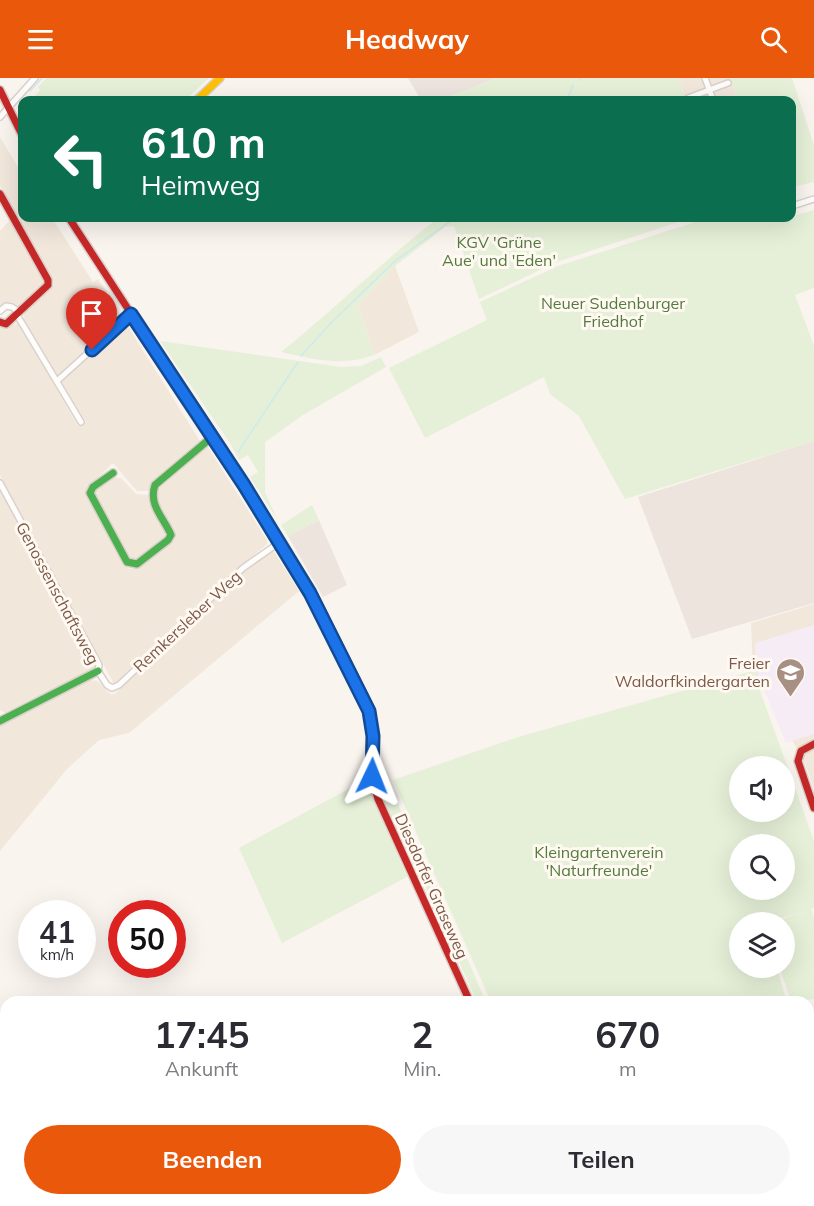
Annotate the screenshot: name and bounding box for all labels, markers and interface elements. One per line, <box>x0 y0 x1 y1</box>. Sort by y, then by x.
text: Headway <box>345 22 469 56</box>
icon: menu <box>24 23 57 56</box>
icon: search <box>757 23 790 56</box>
text: 610 m <box>141 116 266 169</box>
icon: left <box>42 120 120 198</box>
text: Heimweg <box>141 168 261 202</box>
park label: KGV 'Grüne Aue' und 'Eden' <box>442 232 556 270</box>
pin <box>66 288 117 350</box>
park label: Neuer Sudenburger Friedhof <box>541 293 685 331</box>
icon: arrive <box>75 297 108 330</box>
street label: Genossenschaftsweg <box>12 518 104 668</box>
street label: Remkersleber Weg <box>129 566 245 676</box>
place label: Freier Waldorfkindergarten <box>615 653 770 691</box>
school or university icon: Freier Waldorfkindergarten <box>775 656 807 698</box>
position arrow <box>340 744 404 808</box>
map controls <box>729 756 795 978</box>
button: sound <box>729 756 795 822</box>
street label: Diesdorfer Graseweg <box>391 810 473 962</box>
button: search <box>729 834 795 900</box>
park label: Kleingartenverein 'Naturfreunde' <box>534 842 664 880</box>
speed limit sign: 50 <box>108 900 186 978</box>
button: layers <box>729 912 795 978</box>
text: 41 <box>39 913 75 951</box>
text: km/h <box>40 945 74 964</box>
text: 17:45 <box>154 1012 249 1057</box>
text: 2 <box>411 1012 433 1057</box>
text: 670 <box>595 1012 660 1057</box>
text: Ankunft <box>165 1056 238 1081</box>
text: Min. <box>403 1056 441 1081</box>
text: m <box>619 1056 636 1081</box>
button: Beenden <box>24 1125 401 1194</box>
button: Teilen <box>413 1125 790 1194</box>

